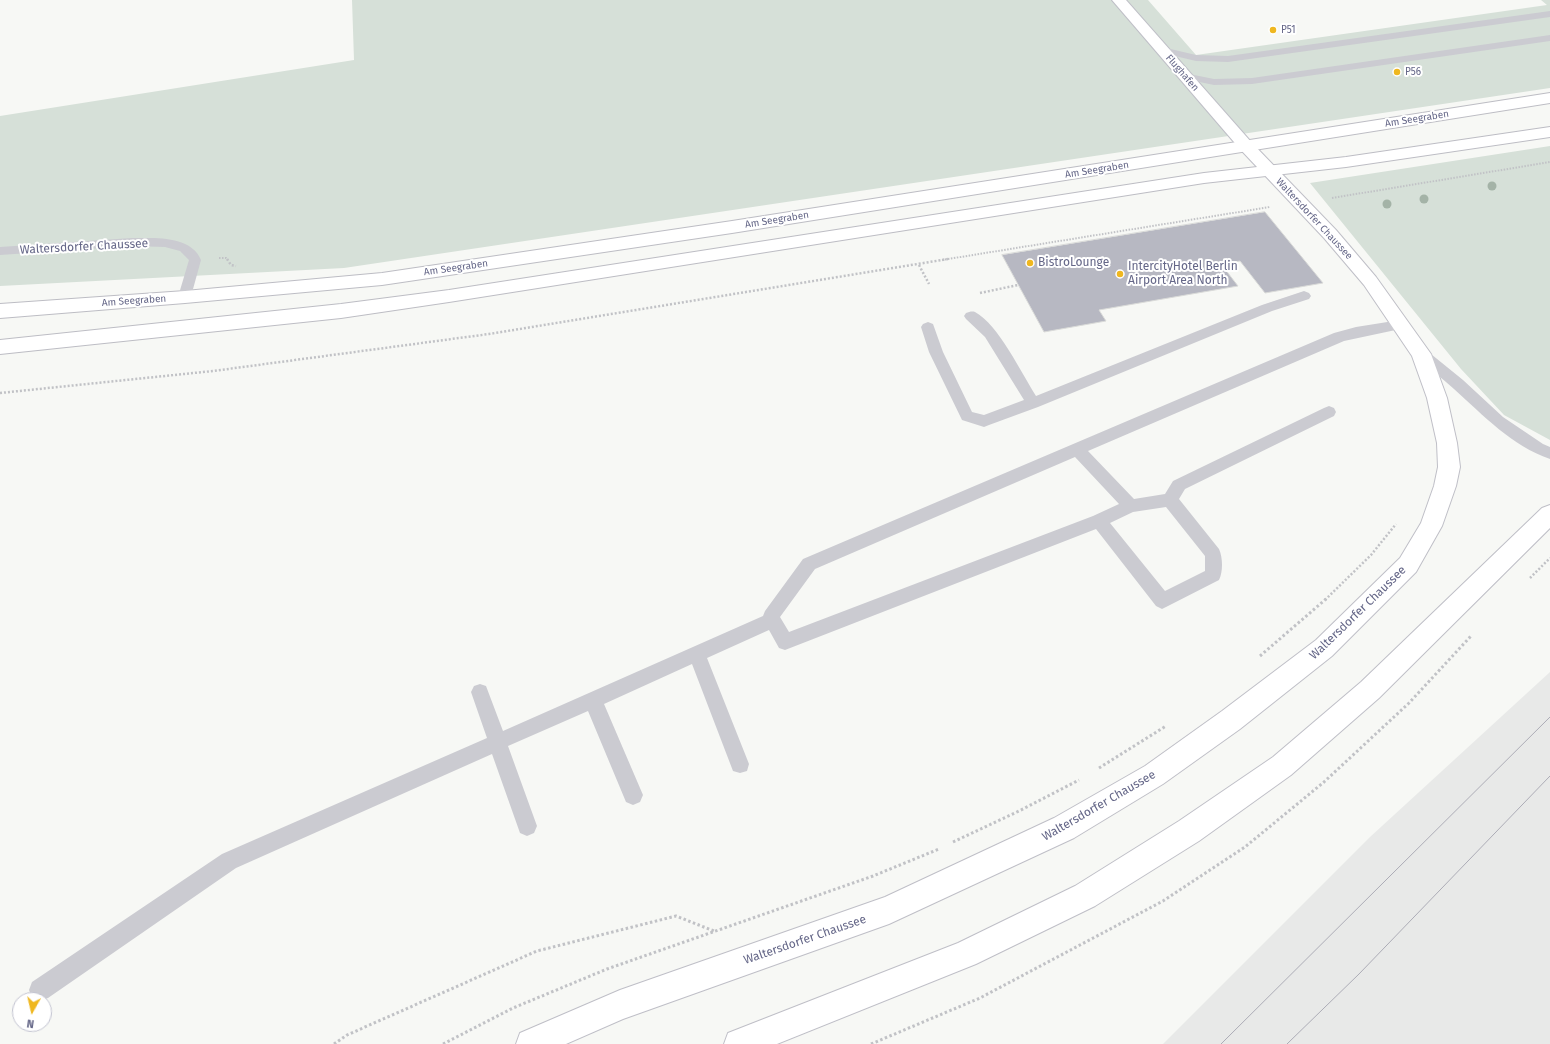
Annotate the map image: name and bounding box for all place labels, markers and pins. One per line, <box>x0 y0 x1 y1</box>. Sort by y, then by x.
place label: P51 <box>1281 24 1295 36</box>
marker: P51 <box>1268 25 1278 35</box>
place label: P56 <box>1405 66 1421 78</box>
marker: P56 <box>1392 67 1402 77</box>
place label: BistroLounge <box>1038 256 1109 270</box>
marker: BistroLounge <box>1025 258 1035 268</box>
place label: IntercityHotel Berlin Airport Area North <box>1128 260 1238 288</box>
marker: IntercityHotel Berlin Airport Area North <box>1115 269 1125 279</box>

